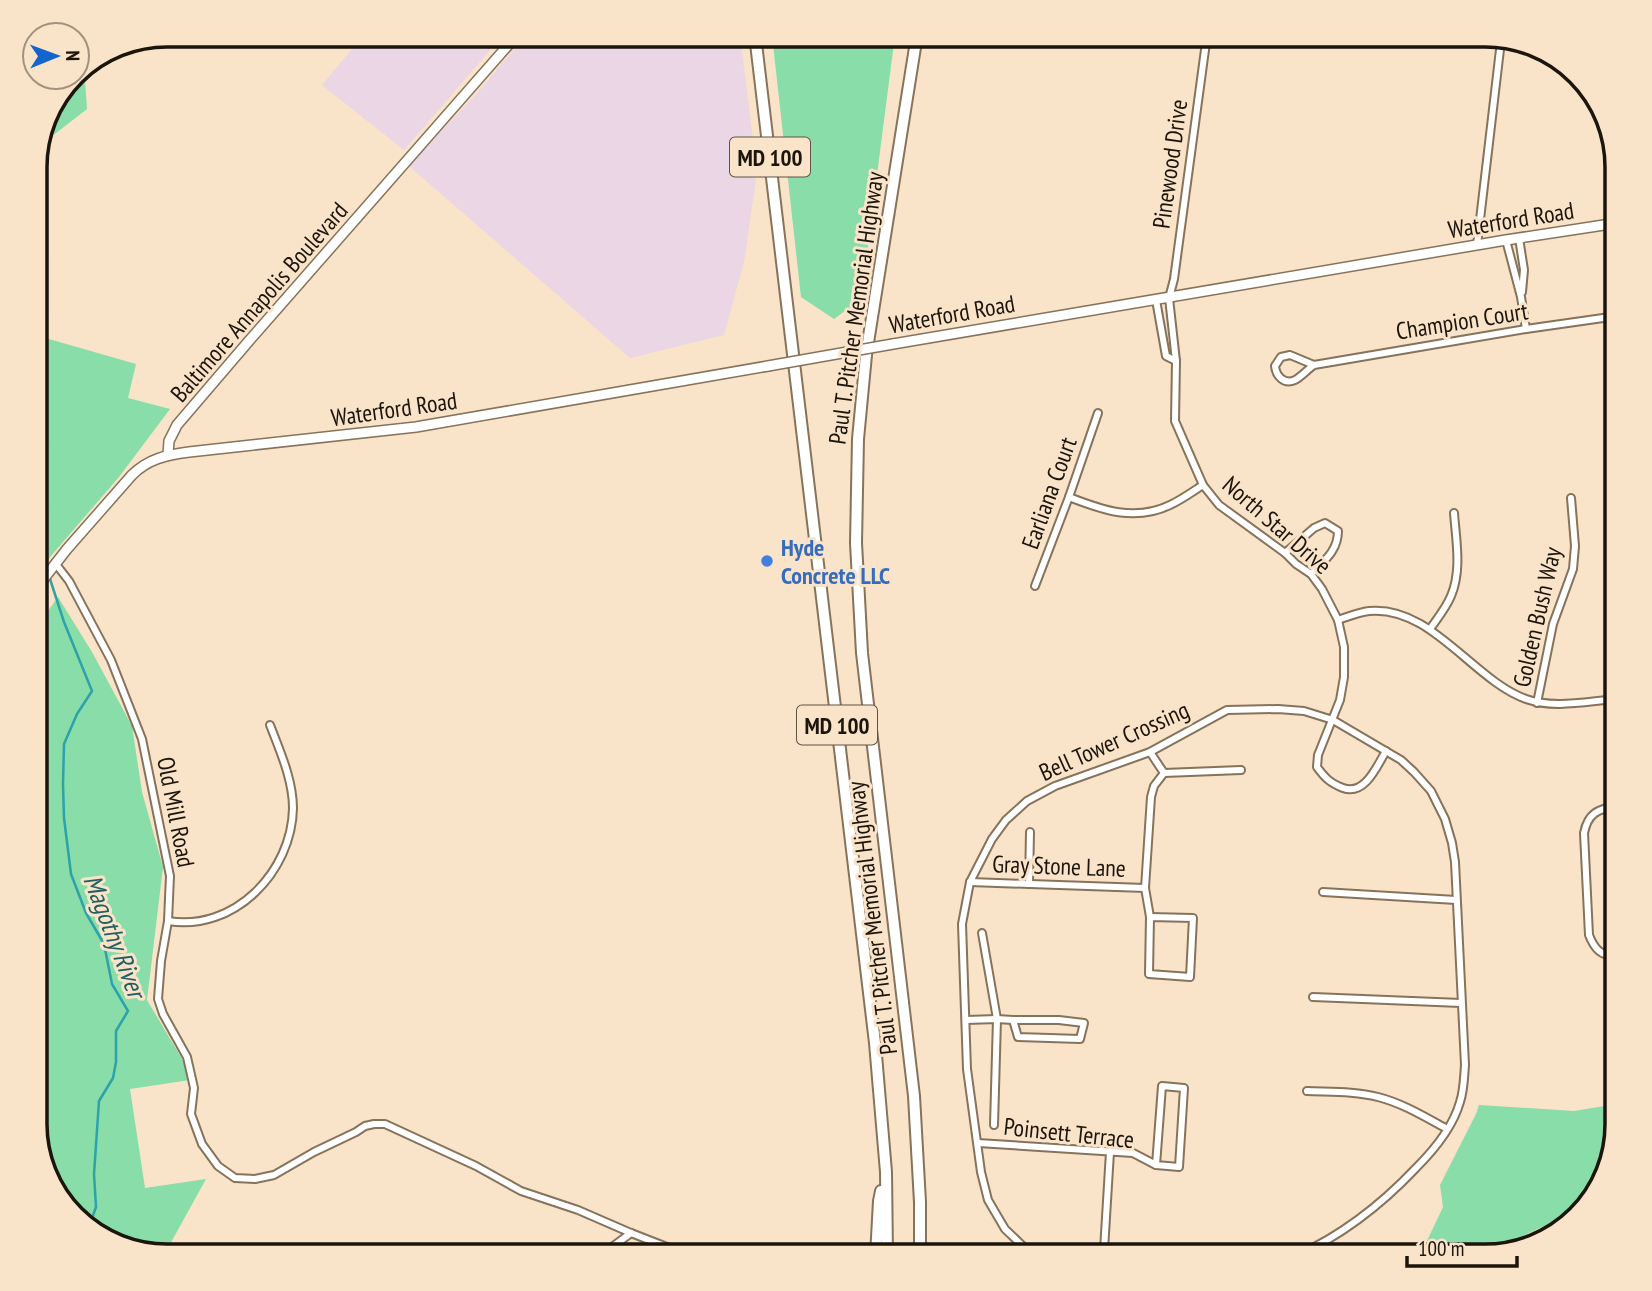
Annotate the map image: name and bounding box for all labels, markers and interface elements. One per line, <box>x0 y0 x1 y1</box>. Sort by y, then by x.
north arrow <box>21 21 91 91</box>
text: N <box>61 50 85 61</box>
street label: Pinewood Drive <box>1146 97 1194 231</box>
road number: MD 100 <box>730 138 810 176</box>
street label: Paul T. Pitcher Memorial Highway <box>822 170 890 446</box>
street label: Waterford Road <box>1446 195 1576 245</box>
street label: Baltimore Annapolis Boulevard <box>164 196 354 408</box>
street label: Waterford Road <box>887 288 1017 340</box>
street label: Champion Court <box>1394 295 1531 347</box>
street label: Waterford Road <box>329 385 459 433</box>
street label: Earliana Court <box>1014 432 1084 553</box>
street label: North Star Drive <box>1216 469 1338 581</box>
place label: Hyde Concrete LLC <box>781 532 890 591</box>
street label: Golden Bush Way <box>1506 544 1568 690</box>
marker: Hyde Concrete LLC <box>759 553 775 569</box>
street label: Bell Tower Crossing <box>1034 694 1194 788</box>
road number: MD 100 <box>797 706 877 744</box>
street label: Old Mill Road <box>150 754 202 870</box>
street label: Paul T. Pitcher Memorial Highway <box>840 780 904 1056</box>
street label: Gray Stone Lane <box>992 848 1126 884</box>
water label: Magothy River <box>77 870 155 1006</box>
street label: Poinsett Terrace <box>1002 1111 1136 1155</box>
scale bar <box>1407 1224 1517 1268</box>
text: 100 m <box>1418 1235 1464 1262</box>

